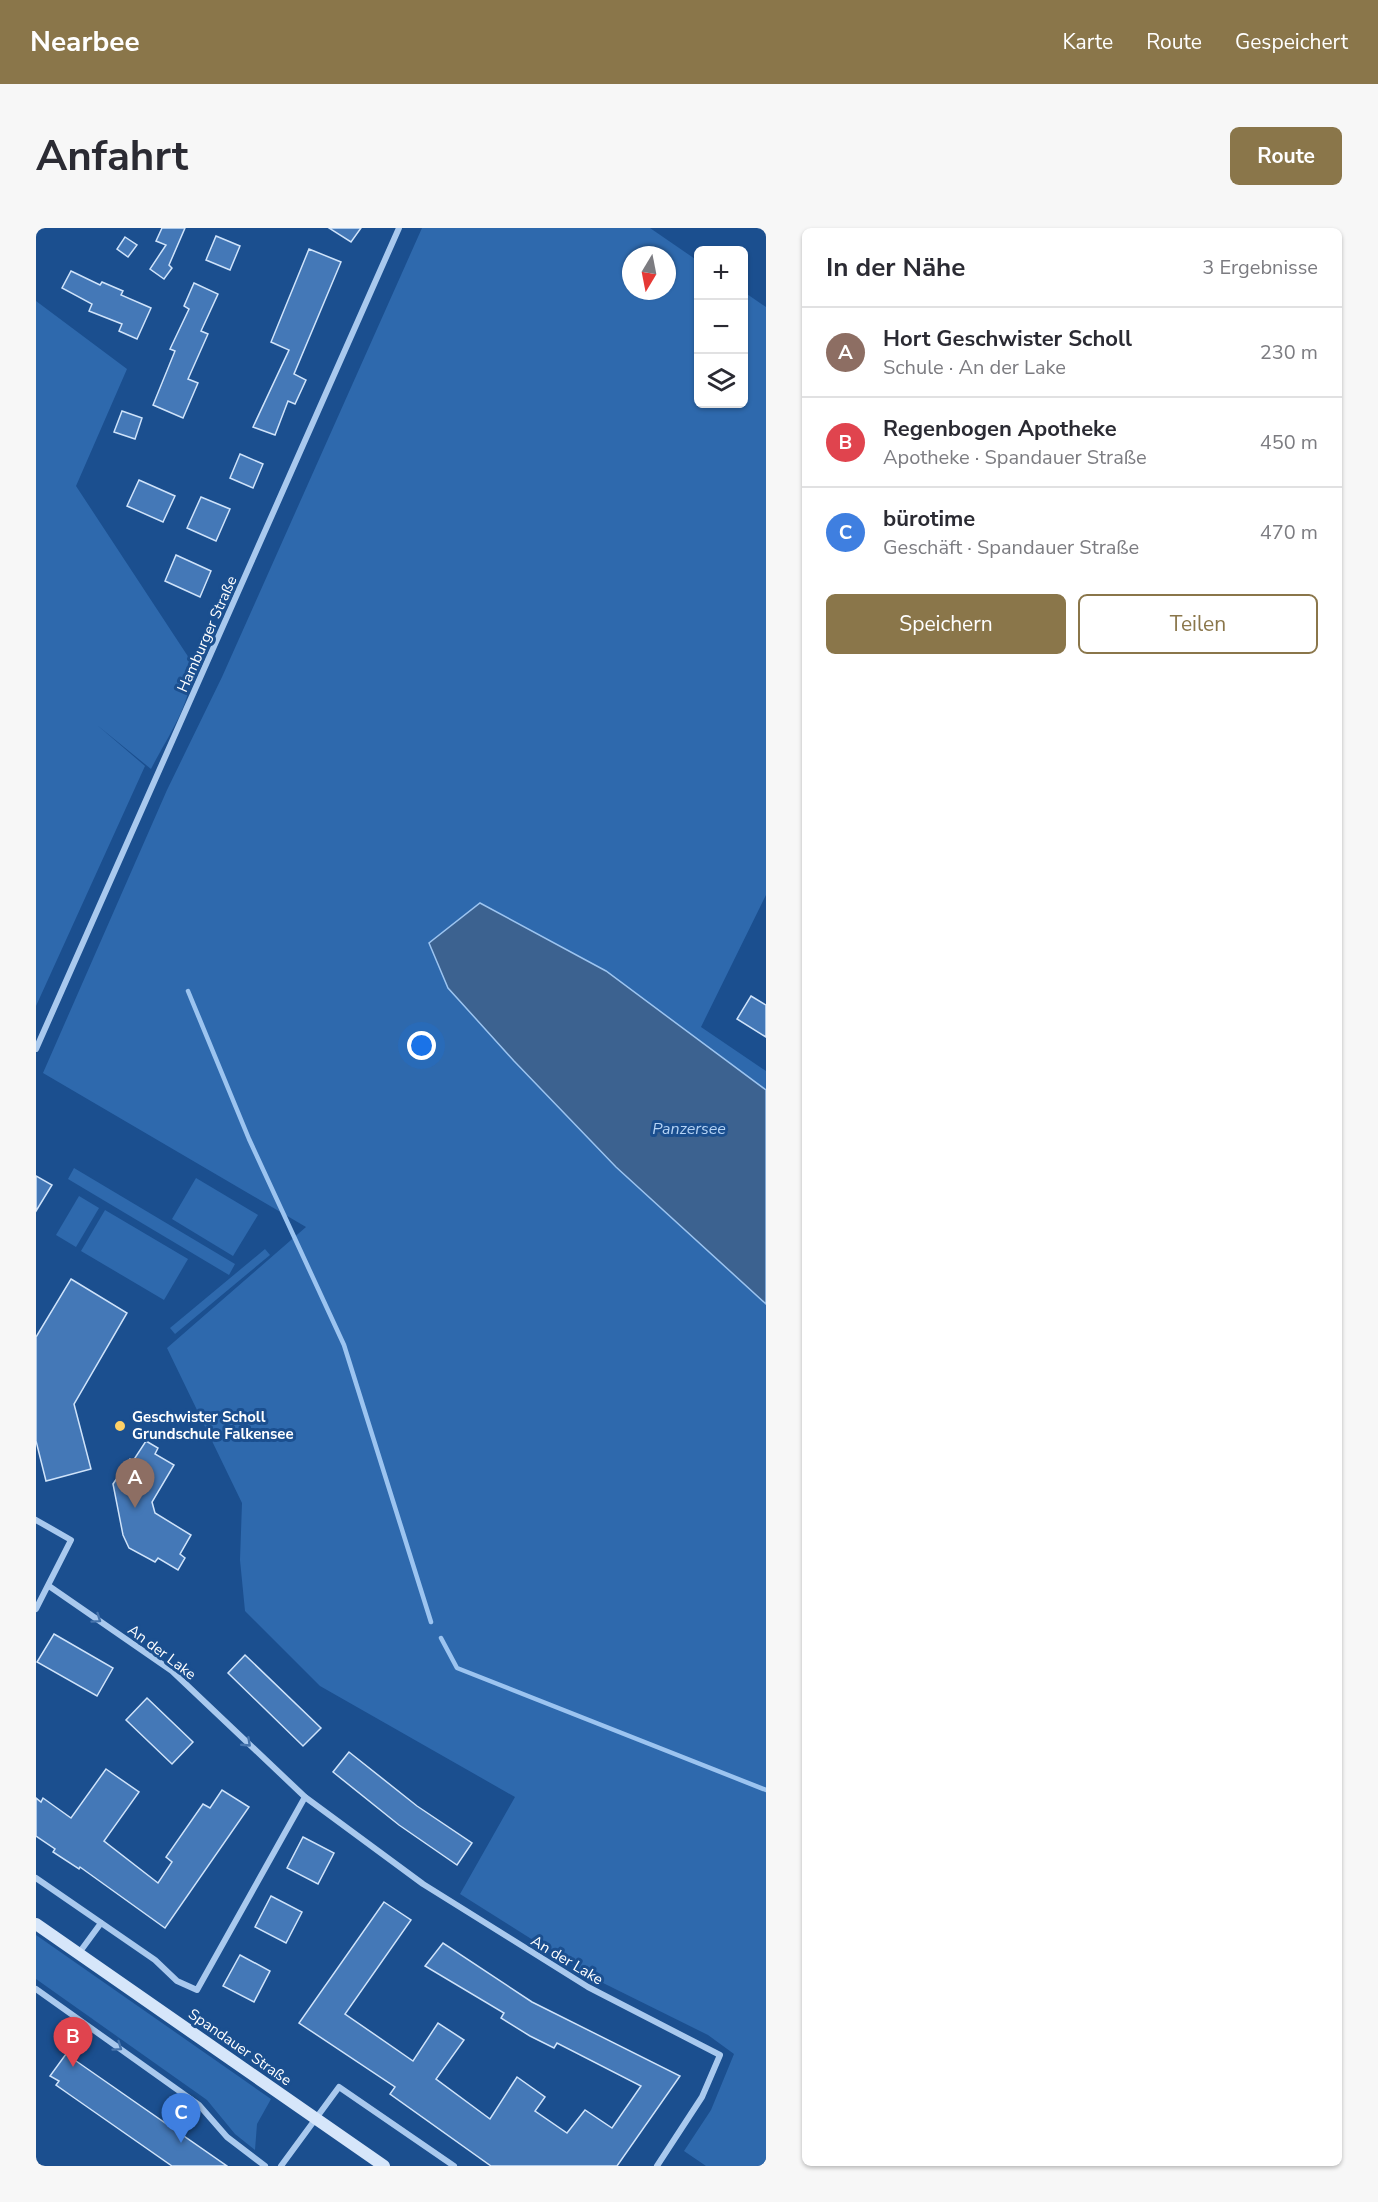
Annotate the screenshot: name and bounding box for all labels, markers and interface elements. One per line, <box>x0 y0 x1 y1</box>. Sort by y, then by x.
text: Nearbee <box>30 23 140 61</box>
text: Karte <box>1063 28 1113 56</box>
text: Route <box>1146 28 1202 56</box>
text: Gespeichert <box>1235 28 1348 56</box>
button: Route <box>1230 127 1342 185</box>
text: Anfahrt <box>36 128 188 185</box>
north arrow <box>622 246 676 300</box>
map controls <box>694 246 748 408</box>
button: + <box>694 246 748 300</box>
text: In der Nähe <box>826 250 965 285</box>
text: 3 Ergebnisse <box>1202 254 1318 281</box>
button: − <box>694 300 748 354</box>
text: Hort Geschwister Scholl <box>883 324 1132 354</box>
text: A <box>838 339 853 366</box>
text: 230 m <box>1260 339 1318 366</box>
button: layers <box>694 354 748 408</box>
text: Schule · An der Lake <box>883 354 1066 381</box>
text: Regenbogen Apotheke <box>883 414 1117 444</box>
text: B <box>839 429 852 456</box>
text: 450 m <box>1260 429 1318 456</box>
text: Apotheke · Spandauer Straße <box>883 444 1147 471</box>
text: bürotime <box>883 504 975 534</box>
text: C <box>839 519 852 546</box>
text: 470 m <box>1260 519 1318 546</box>
text: Geschäft · Spandauer Straße <box>883 534 1139 561</box>
street label: Hamburger Straße <box>172 573 242 695</box>
button: Speichern <box>826 594 1066 654</box>
button: Teilen <box>1078 594 1318 654</box>
your location <box>407 1031 436 1060</box>
water label: Panzersee <box>652 1118 726 1140</box>
place label: Geschwister Scholl Grundschule Falkensee <box>132 1407 294 1444</box>
marker: Geschwister Scholl Grundschule Falkensee <box>113 1419 127 1433</box>
pin: A <box>116 1458 154 1508</box>
one-way arrow <box>90 1612 101 1623</box>
street label: An der Lake <box>124 1620 200 1684</box>
one-way arrow <box>240 1735 251 1746</box>
street label: An der Lake <box>527 1931 607 1989</box>
street label: Spandauer Straße <box>184 2004 296 2090</box>
pin: B <box>54 2018 93 2067</box>
one-way arrow <box>112 2040 123 2051</box>
pin: C <box>162 2094 200 2143</box>

